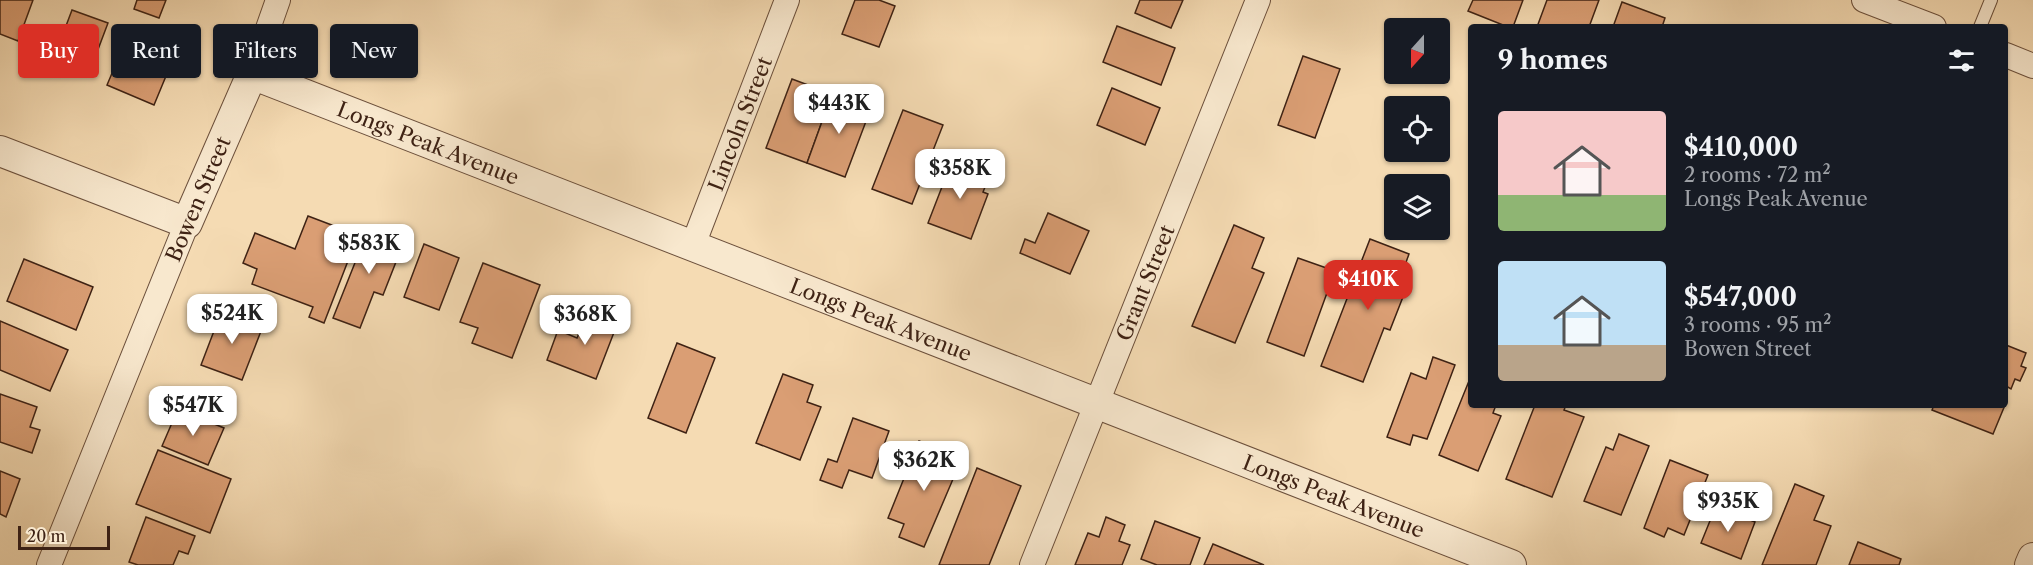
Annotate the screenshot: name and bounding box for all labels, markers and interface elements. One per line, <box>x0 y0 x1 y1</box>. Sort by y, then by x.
north arrow <box>1384 18 1450 84</box>
map controls <box>1384 18 1450 240</box>
chip: Buy <box>18 24 99 78</box>
chip: Rent <box>111 24 201 78</box>
chip: Filters <box>213 24 318 78</box>
chip: New <box>330 24 418 78</box>
text: 9 homes <box>1498 44 1608 76</box>
icon: filters <box>1945 44 1978 77</box>
street label: Lincoln Street <box>702 52 777 194</box>
pin: $443K <box>797 84 881 135</box>
text: $443K <box>808 91 870 115</box>
street label: Longs Peak Avenue <box>334 96 523 189</box>
button: locate <box>1384 96 1450 162</box>
text: $410,000 <box>1684 131 1798 163</box>
street label: Bowen Street <box>160 132 236 265</box>
icon: home <box>1546 135 1618 207</box>
pin: $358K <box>918 149 1002 200</box>
text: $358K <box>929 156 991 180</box>
text: 2 rooms · 72 m² <box>1684 163 1831 187</box>
button: layers <box>1384 174 1450 240</box>
text: Longs Peak Avenue <box>1684 187 1868 211</box>
street label: Grant Street <box>1111 221 1179 344</box>
pin: $583K <box>327 224 411 275</box>
text: $583K <box>338 231 400 255</box>
pin: $410K <box>1326 260 1410 311</box>
text: $410K <box>1338 267 1398 291</box>
street label: Longs Peak Avenue <box>786 273 975 366</box>
text: $547,000 <box>1684 281 1797 313</box>
icon: home <box>1546 285 1618 357</box>
pin: $524K <box>190 294 274 345</box>
pin: $368K <box>543 295 627 346</box>
text: $524K <box>201 301 263 325</box>
text: $368K <box>554 302 616 326</box>
text: 3 rooms · 95 m² <box>1684 313 1831 337</box>
text: Bowen Street <box>1684 337 1811 361</box>
pin: $547K <box>151 386 235 437</box>
text: $547K <box>163 393 223 417</box>
pin: $362K <box>882 441 966 492</box>
text: $362K <box>893 448 955 472</box>
street label: Longs Peak Avenue <box>1239 449 1428 543</box>
pin: $935K <box>1686 482 1770 533</box>
text: $935K <box>1697 489 1759 513</box>
scale bar <box>18 523 110 550</box>
text: 20 m <box>27 526 66 546</box>

